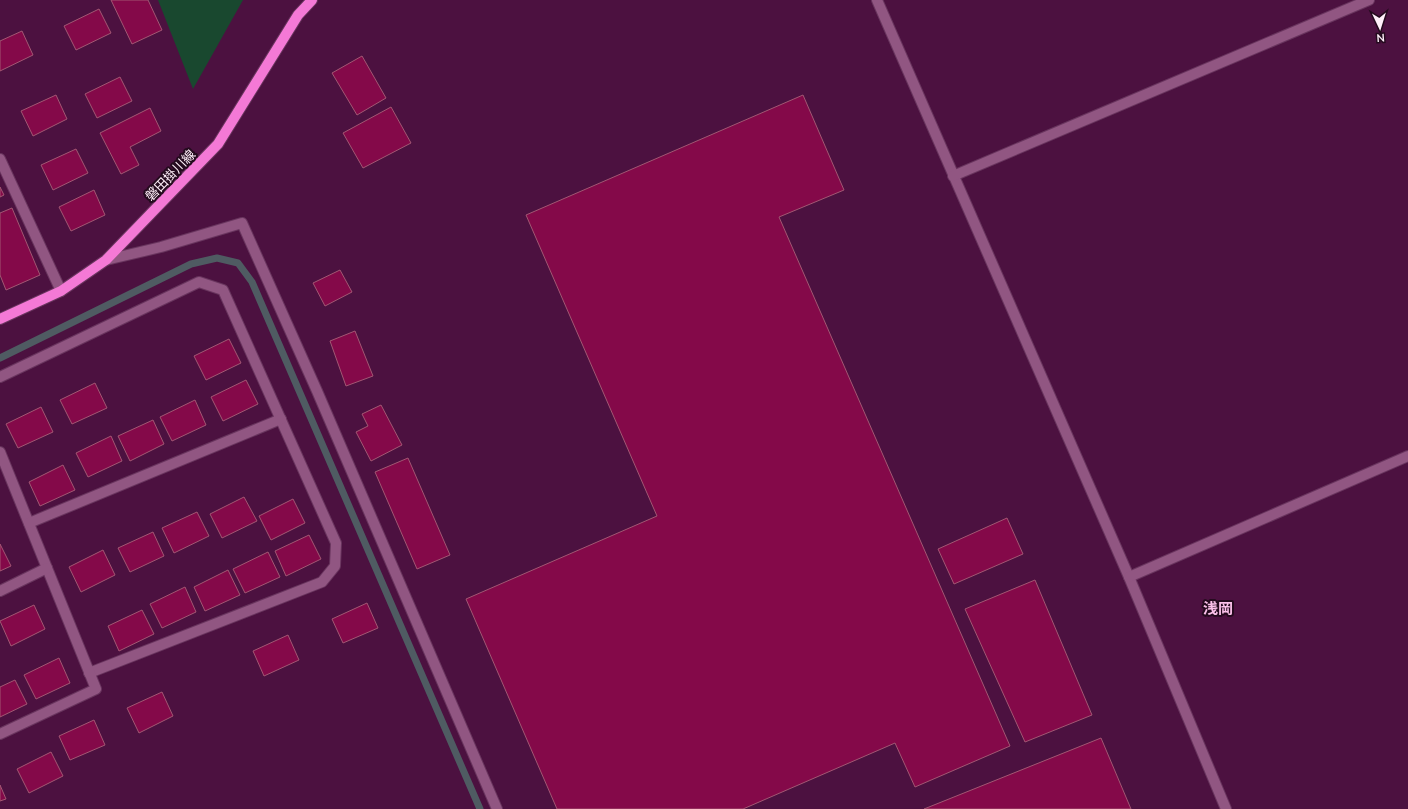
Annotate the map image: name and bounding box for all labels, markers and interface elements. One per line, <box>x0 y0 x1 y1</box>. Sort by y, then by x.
north arrow <box>1360 8 1400 48</box>
text: N <box>1376 30 1385 45</box>
street label: 磐田掛川線 <box>142 146 200 205</box>
district label: 浅岡 <box>1203 599 1233 619</box>

